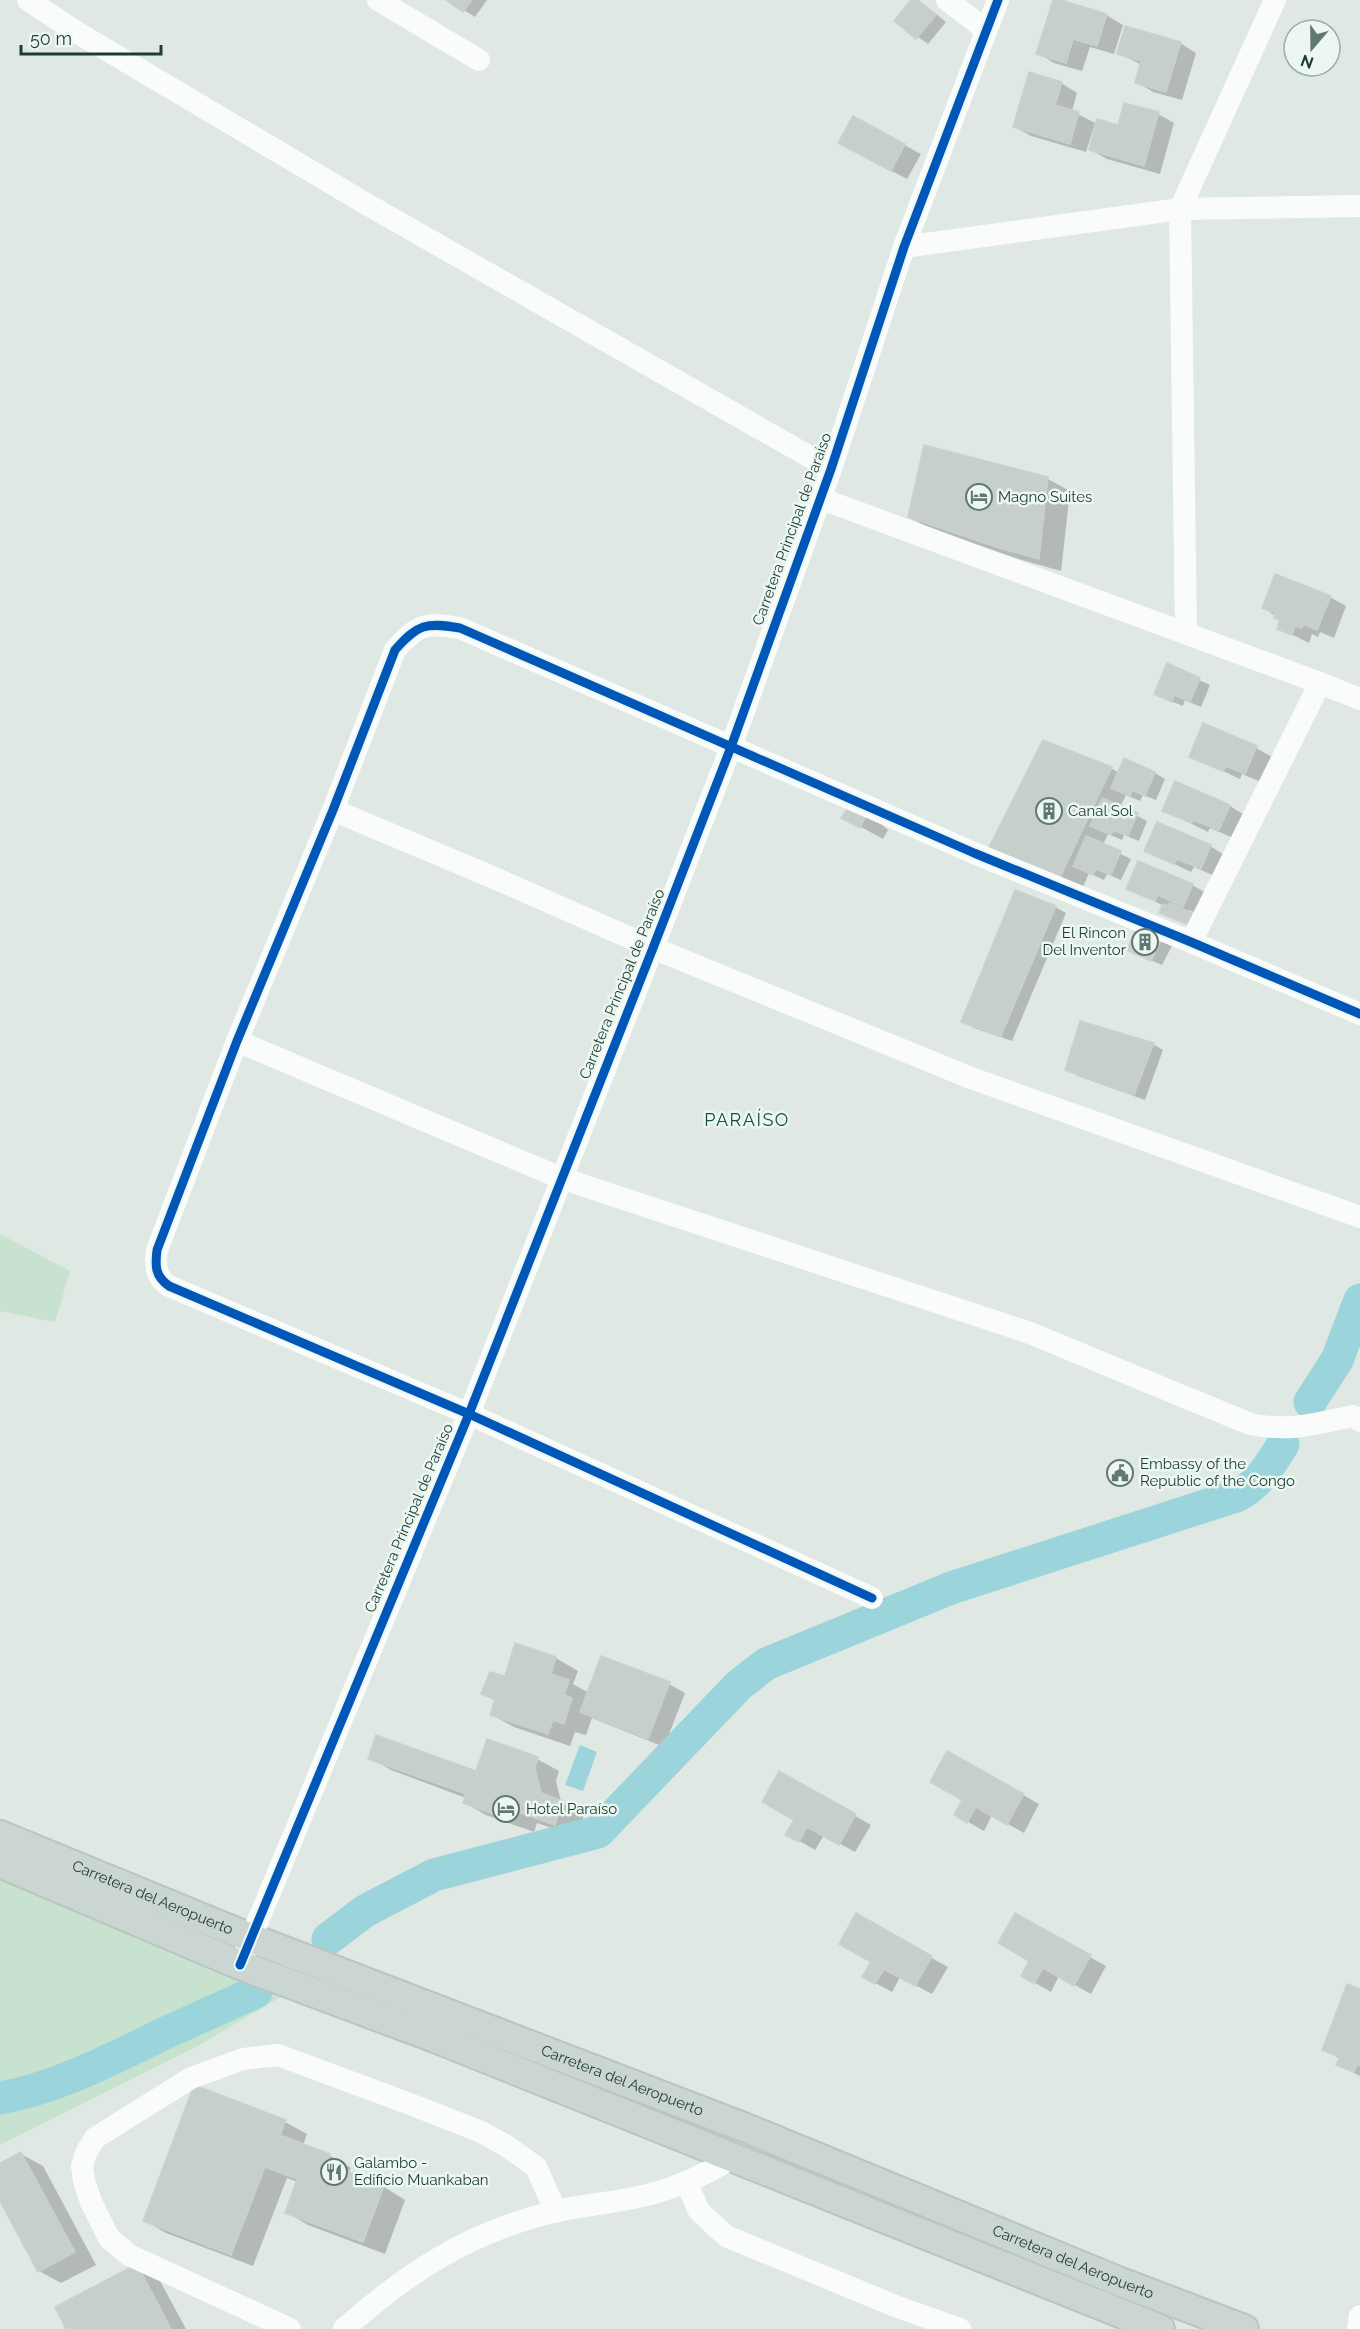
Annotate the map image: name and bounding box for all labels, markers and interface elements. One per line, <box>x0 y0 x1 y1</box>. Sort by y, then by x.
scale bar <box>21 18 160 56</box>
north arrow <box>1282 18 1342 78</box>
text: 50 m <box>30 28 72 49</box>
text: N <box>1298 51 1316 73</box>
street label: Carretera Principal de Paraíso <box>749 430 835 628</box>
hotel icon: Magno Suites <box>964 482 994 512</box>
place label: Magno Suites <box>998 488 1092 506</box>
building icon: Canal Sol <box>1034 796 1064 826</box>
place label: Canal Sol <box>1068 802 1134 820</box>
street label: Carretera Principal de Paraíso <box>576 886 669 1082</box>
place label: El Rincon Del Inventor <box>1042 924 1127 959</box>
building icon: El Rincon Del Inventor <box>1130 927 1160 957</box>
district label: PARAÍSO <box>704 1108 790 1130</box>
street label: Carretera Principal de Paraíso <box>361 1421 457 1615</box>
place label: Embassy of the Republic of the Congo <box>1140 1455 1295 1490</box>
public building icon: Embassy of the Republic of the Congo <box>1105 1458 1135 1488</box>
hotel icon: Hotel Paraíso <box>491 1794 521 1824</box>
place label: Hotel Paraíso <box>526 1800 617 1818</box>
street label: Carretera del Aeropuerto <box>69 1857 236 1939</box>
street label: Carretera del Aeropuerto <box>539 2041 706 2120</box>
place label: Galambo - Edificio Muankaban <box>354 2154 489 2189</box>
restaurant icon: Galambo - Edificio Muankaban <box>319 2157 349 2187</box>
street label: Carretera del Aeropuerto <box>990 2221 1156 2303</box>

